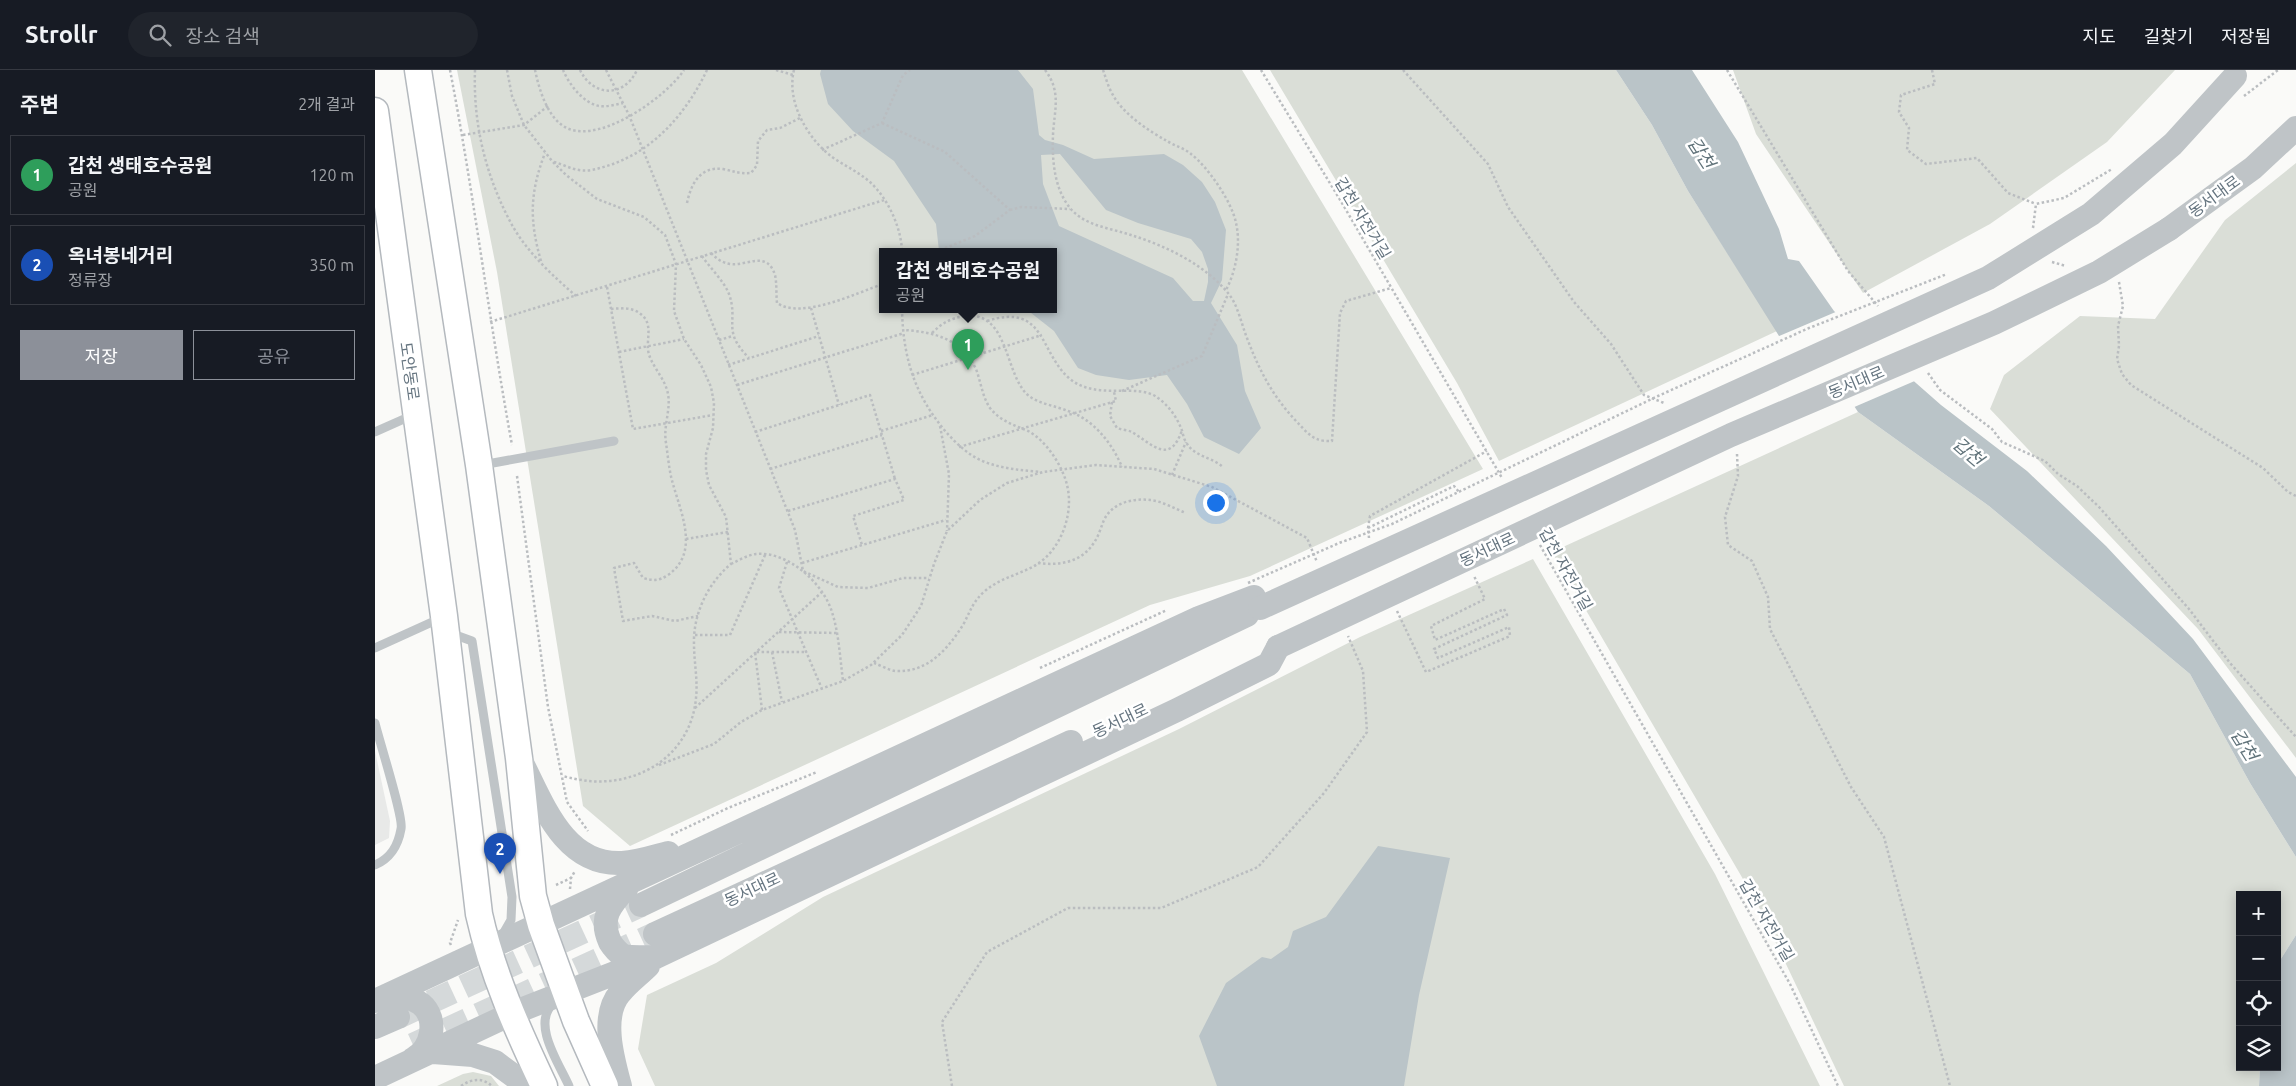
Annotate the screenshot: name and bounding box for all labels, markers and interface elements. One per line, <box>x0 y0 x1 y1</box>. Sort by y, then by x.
search box <box>128 12 478 57</box>
text: Strollr <box>25 21 98 48</box>
icon: search <box>146 21 174 49</box>
text: 장소 검색 <box>186 25 260 47</box>
text: 지도 <box>2083 26 2116 46</box>
text: 길찾기 <box>2144 26 2193 46</box>
text: 저장됨 <box>2221 26 2271 46</box>
text: 주변 <box>20 92 59 116</box>
text: 2개 결과 <box>298 95 355 113</box>
water label: 갑천 <box>1684 133 1721 174</box>
text: 갑천 생태호수공원 <box>68 154 212 176</box>
text: 1 <box>32 166 42 184</box>
text: 120 m <box>309 166 354 184</box>
street label: 동서대로 <box>2185 171 2243 221</box>
street label: 갑천 자전거길 <box>1332 174 1394 262</box>
text: 공원 <box>68 181 97 199</box>
text: 옥녀봉네거리 <box>68 244 173 266</box>
popup <box>879 248 1057 313</box>
text: 2 <box>32 256 42 274</box>
text: 350 m <box>309 256 354 274</box>
text: 갑천 생태호수공원 <box>896 259 1040 281</box>
text: 정류장 <box>68 271 112 289</box>
text: 공원 <box>896 286 925 304</box>
pin: 1 <box>952 329 984 370</box>
button: 저장 <box>20 330 183 380</box>
button: 공유 <box>193 330 355 380</box>
street label: 도안동로 <box>397 341 423 402</box>
street label: 동서대로 <box>1825 362 1887 402</box>
water label: 갑천 <box>1950 433 1990 471</box>
your location <box>1203 490 1229 516</box>
street label: 갑천 자전거길 <box>1536 524 1596 614</box>
street label: 동서대로 <box>1457 528 1518 570</box>
street label: 동서대로 <box>1090 699 1151 741</box>
water label: 갑천 <box>2228 725 2263 766</box>
pin: 2 <box>484 833 516 874</box>
street label: 동서대로 <box>722 868 783 910</box>
street label: 갑천 자전거길 <box>1736 876 1798 964</box>
map controls <box>2236 891 2281 1071</box>
button: + <box>2236 891 2281 936</box>
button: − <box>2236 936 2281 981</box>
button: locate <box>2236 981 2281 1026</box>
button: layers <box>2236 1026 2281 1071</box>

